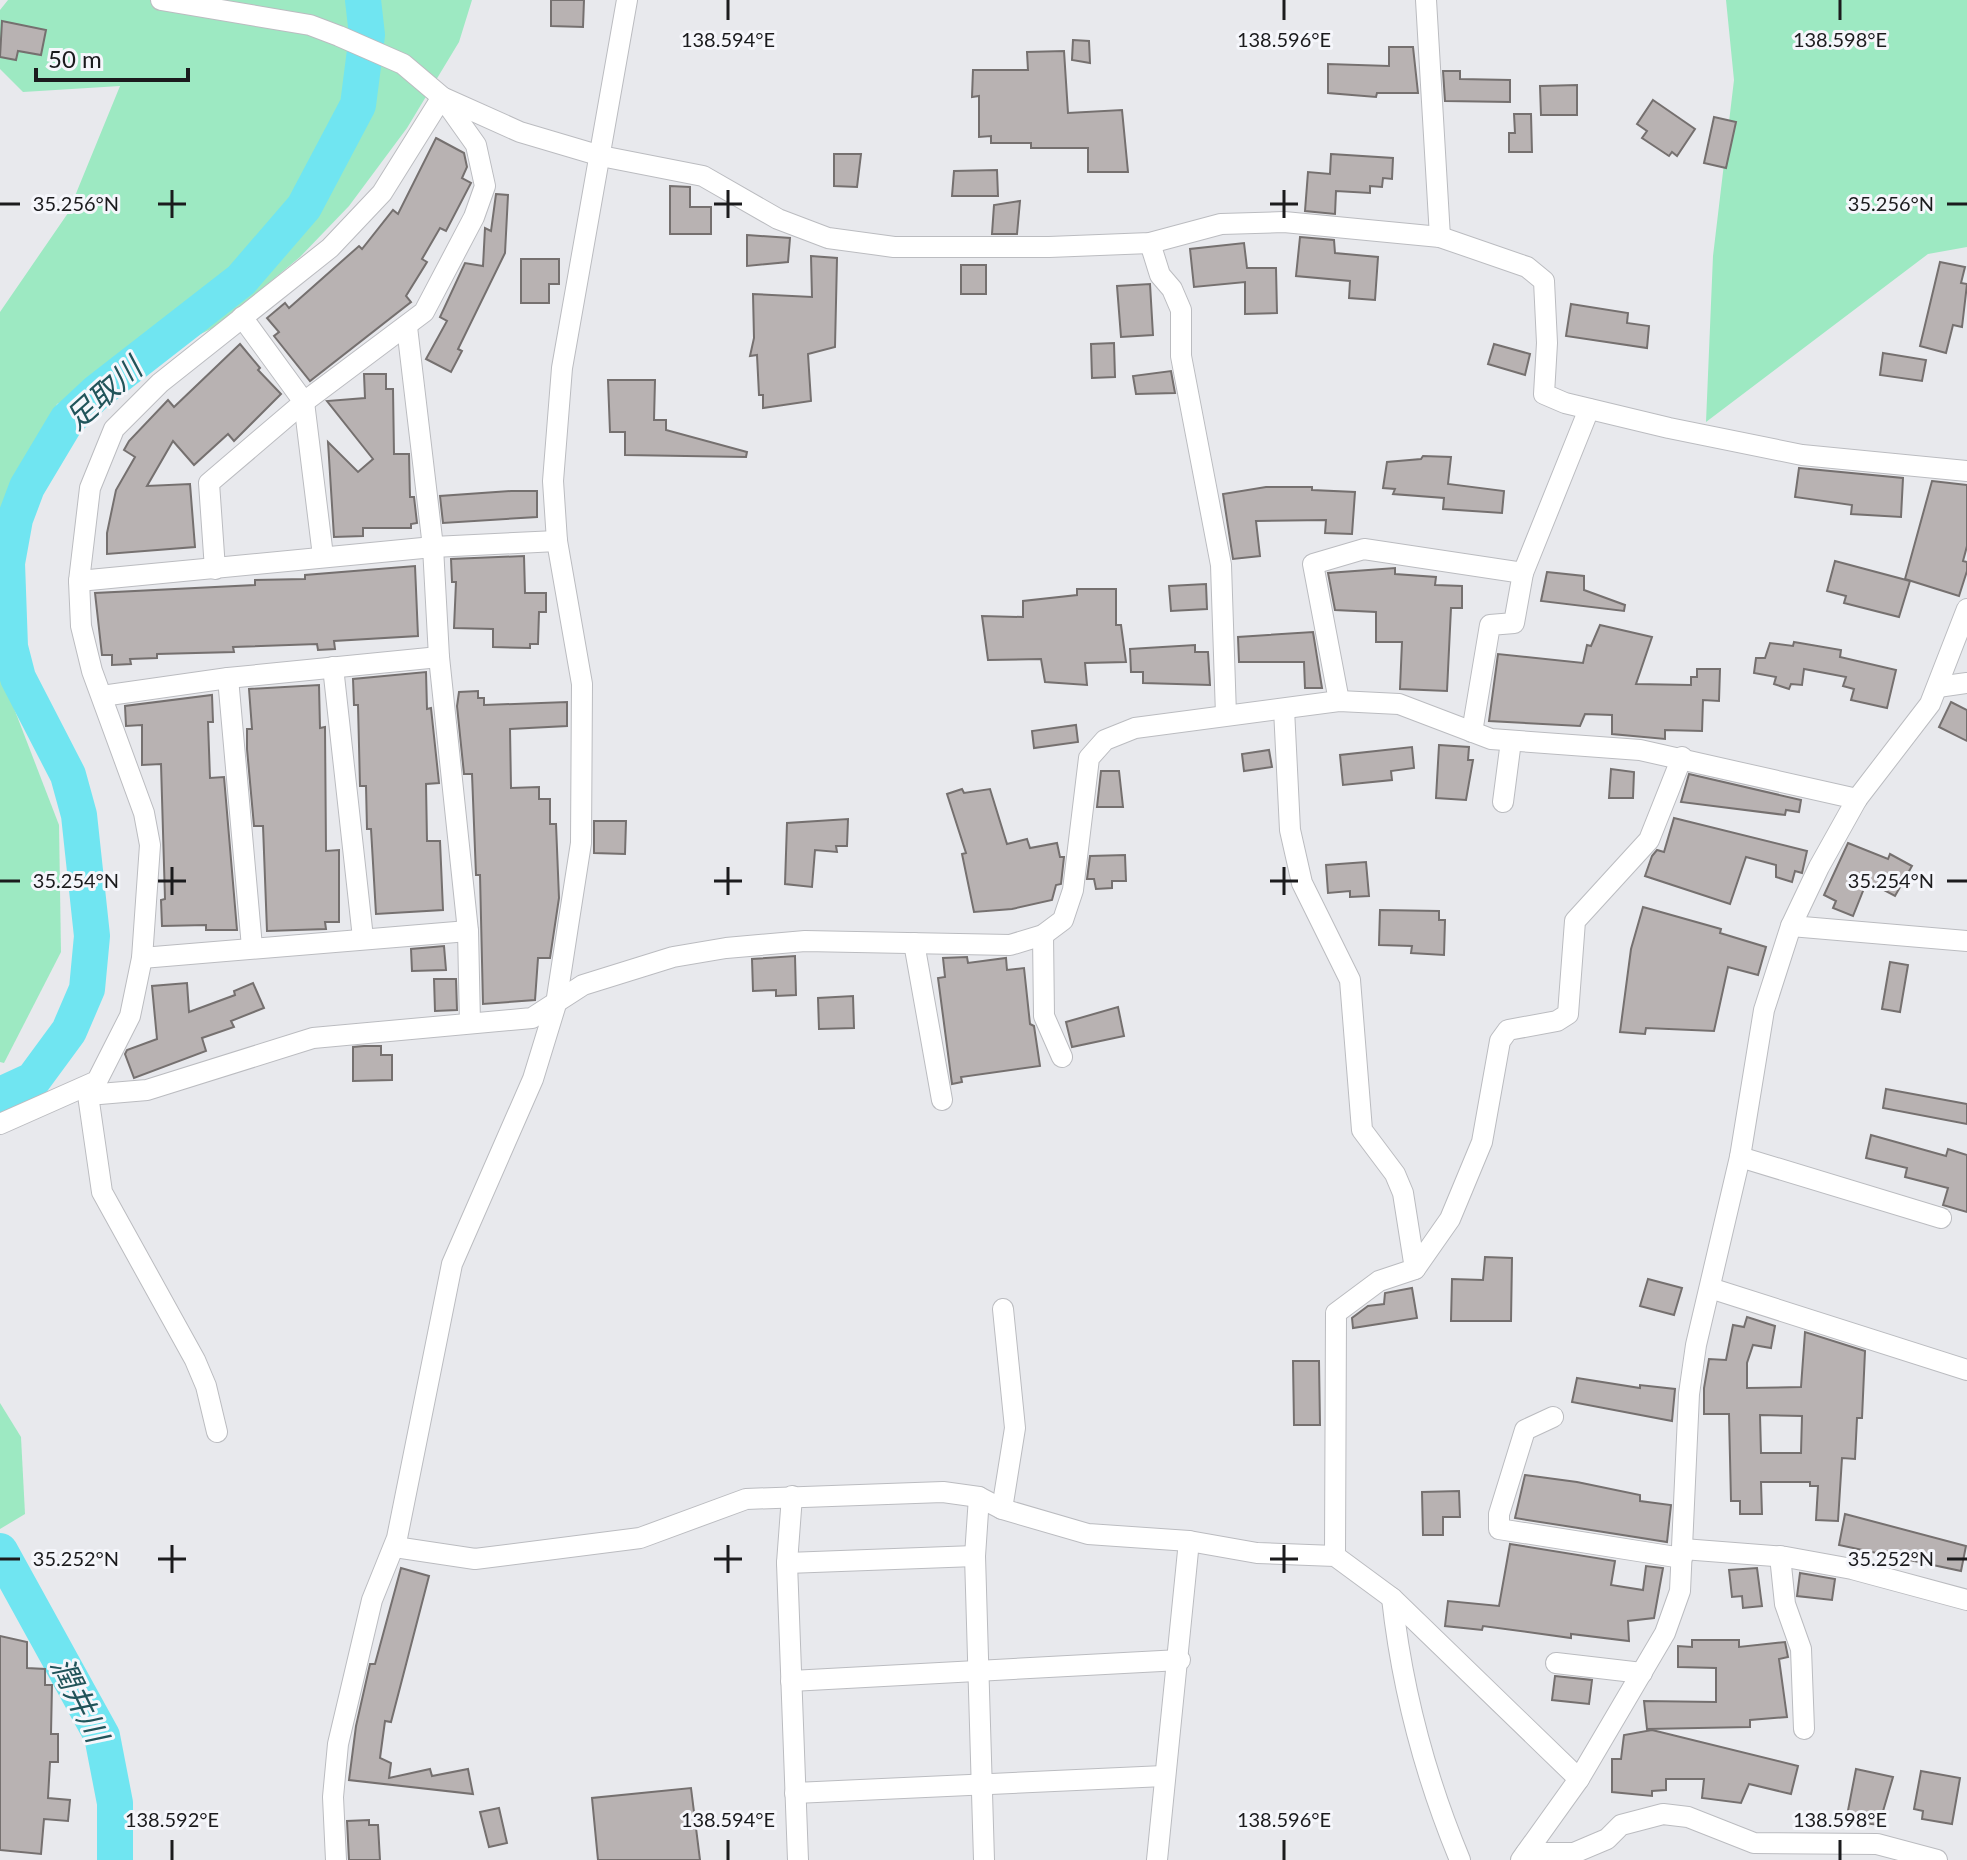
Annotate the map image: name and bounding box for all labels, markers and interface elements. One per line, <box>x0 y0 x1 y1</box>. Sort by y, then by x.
text: 138.594°E <box>681 27 775 51</box>
text: 138.596°E <box>1237 27 1331 51</box>
text: 138.598°E <box>1793 27 1887 51</box>
scale bar <box>36 32 188 82</box>
text: 50 m <box>48 44 102 73</box>
text: 35.256°N <box>33 191 119 215</box>
text: 35.256°N <box>1848 191 1934 215</box>
water label: 足取川 <box>57 347 150 436</box>
text: 35.254°N <box>33 868 119 892</box>
text: 35.254°N <box>1848 868 1934 892</box>
text: 35.252°N <box>33 1546 119 1570</box>
text: 35.252°N <box>1848 1546 1934 1570</box>
water label: 潤井川 <box>45 1651 118 1750</box>
text: 138.592°E <box>125 1807 219 1831</box>
text: 138.594°E <box>681 1807 775 1831</box>
text: 138.596°E <box>1237 1807 1331 1831</box>
text: 138.598°E <box>1793 1807 1887 1831</box>

